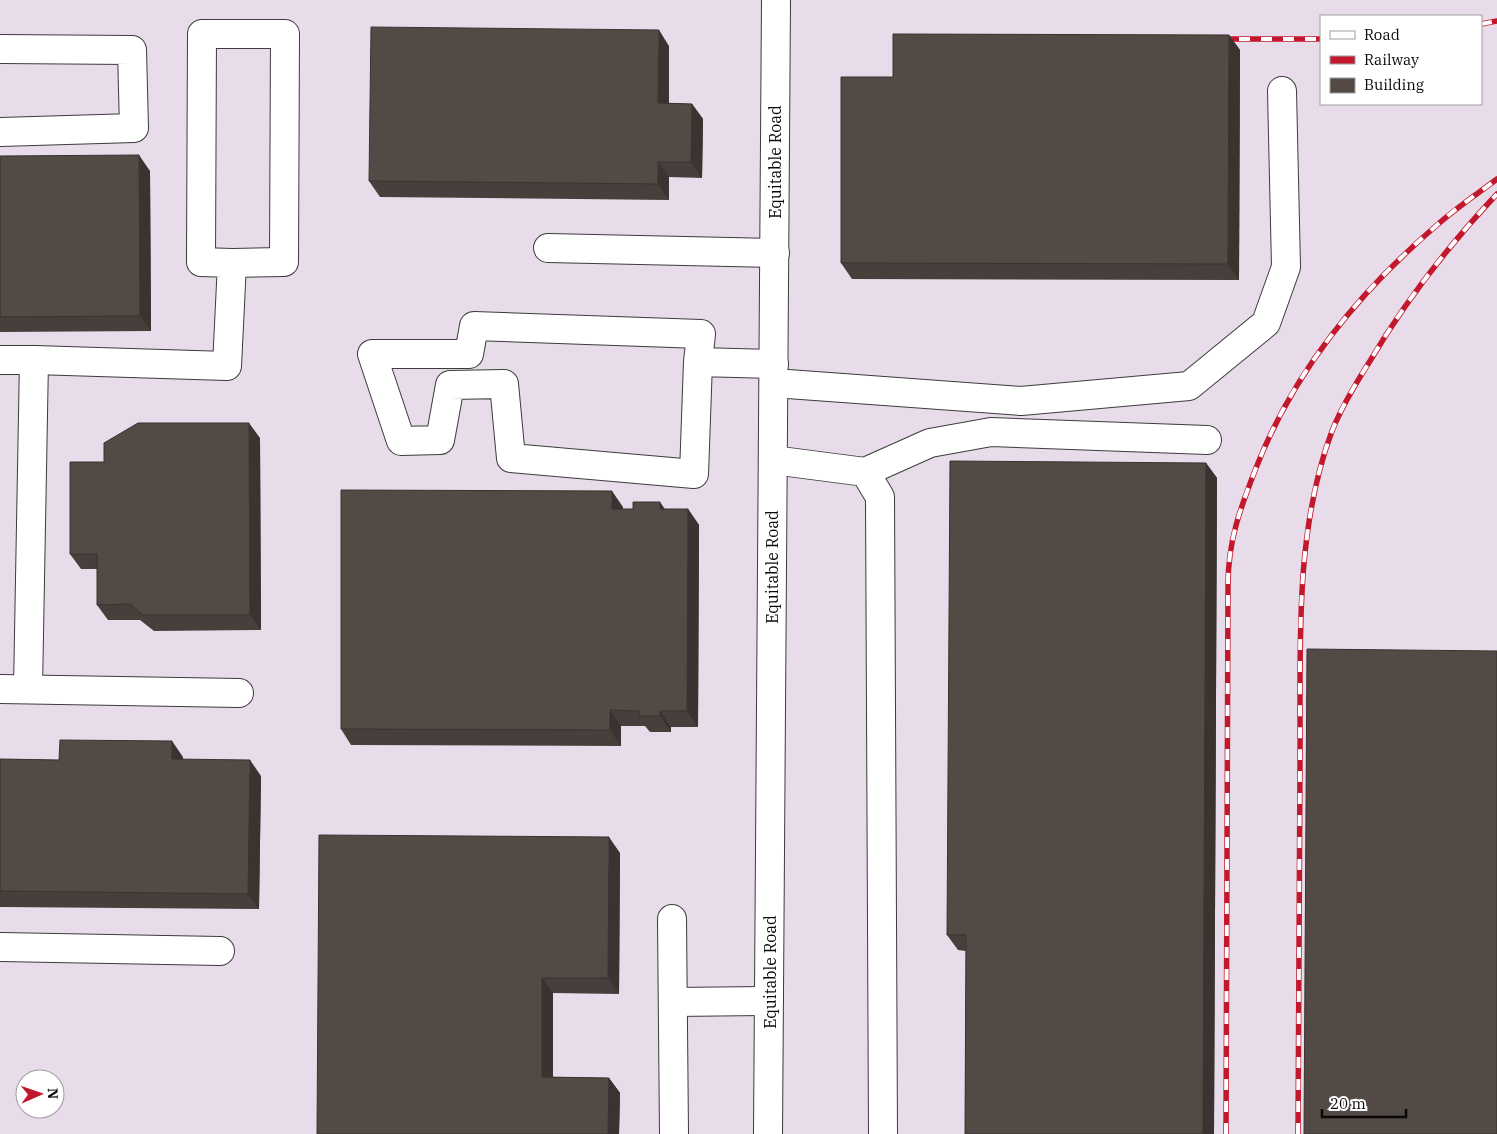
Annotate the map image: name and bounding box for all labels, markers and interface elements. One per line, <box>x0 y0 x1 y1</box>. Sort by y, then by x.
legend <box>1320 15 1482 105</box>
text: Road <box>1364 25 1400 44</box>
text: Railway <box>1364 50 1419 69</box>
text: Building <box>1364 75 1424 94</box>
street label: Equitable Road <box>765 105 785 219</box>
street label: Equitable Road <box>762 510 782 624</box>
street label: Equitable Road <box>760 915 780 1029</box>
north arrow <box>15 1069 65 1119</box>
scale bar <box>1322 1086 1406 1118</box>
text: N <box>44 1088 62 1099</box>
text: 20 m <box>1330 1094 1366 1113</box>

